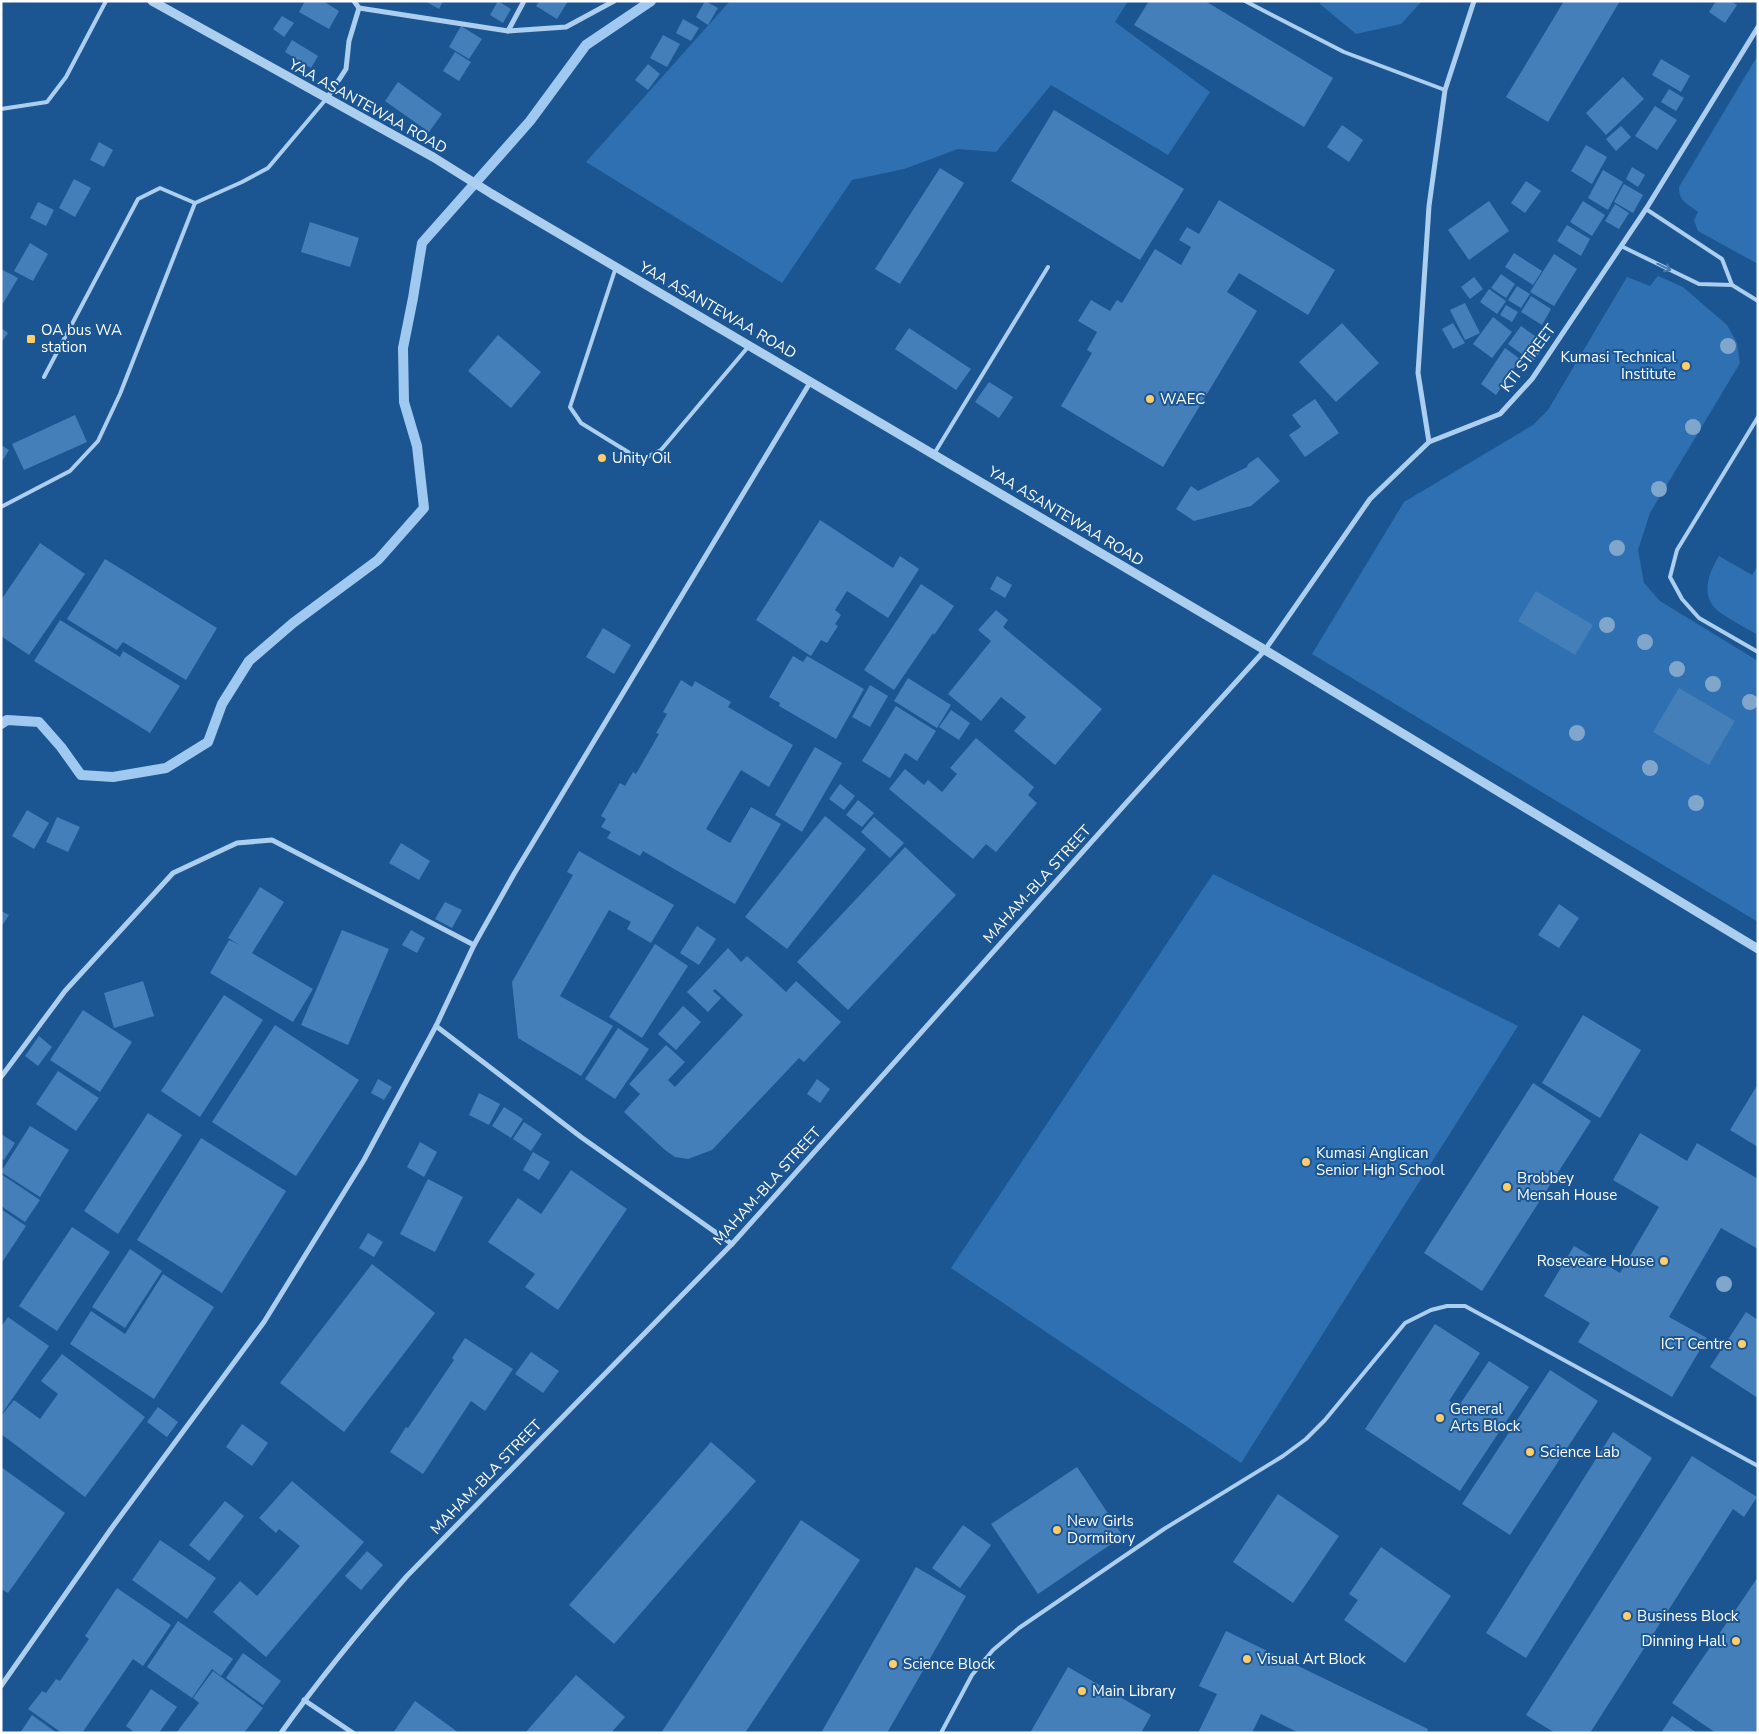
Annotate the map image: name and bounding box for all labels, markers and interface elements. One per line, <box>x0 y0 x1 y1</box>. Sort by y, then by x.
street label: YAA ASANTEWAA ROAD <box>284 54 451 158</box>
street label: YAA ASANTEWAA ROAD <box>635 256 800 363</box>
one-way arrow <box>1656 263 1671 273</box>
place label: OA bus WA station <box>41 320 122 357</box>
street label: KTI STREET <box>1496 320 1560 396</box>
marker: OA bus WA station <box>25 333 37 345</box>
place label: Kumasi Technical Institute <box>1560 347 1677 384</box>
marker: Kumasi Technical Institute <box>1680 360 1692 372</box>
place label: WAEC <box>1160 389 1205 409</box>
marker: WAEC <box>1144 393 1156 405</box>
place label: Unity Oil <box>612 448 672 468</box>
marker: Unity Oil <box>596 452 608 464</box>
street label: YAA ASANTEWAA ROAD <box>984 461 1148 570</box>
street label: MAHAM-BLA STREET <box>979 821 1095 947</box>
street label: MAHAM-BLA STREET <box>709 1123 825 1249</box>
place label: Kumasi Anglican Senior High School <box>1316 1143 1445 1180</box>
marker: Kumasi Anglican Senior High School <box>1300 1156 1312 1168</box>
place label: Brobbey Mensah House <box>1517 1168 1617 1205</box>
marker: Brobbey Mensah House <box>1501 1181 1513 1193</box>
place label: Roseveare House <box>1537 1251 1654 1271</box>
marker: Roseveare House <box>1658 1255 1670 1267</box>
place label: ICT Centre <box>1661 1334 1732 1354</box>
marker: ICT Centre <box>1736 1338 1748 1350</box>
place label: General Arts Block <box>1450 1399 1521 1436</box>
marker: General Arts Block <box>1434 1412 1446 1424</box>
street label: MAHAM-BLA STREET <box>426 1415 546 1539</box>
place label: Science Lab <box>1540 1442 1620 1462</box>
marker: Science Lab <box>1524 1446 1536 1458</box>
place label: New Girls Dormitory <box>1067 1511 1135 1548</box>
marker: New Girls Dormitory <box>1051 1524 1063 1536</box>
place label: Business Block <box>1637 1606 1739 1626</box>
marker: Business Block <box>1621 1610 1633 1622</box>
place label: Dinning Hall <box>1641 1631 1727 1651</box>
marker: Dinning Hall <box>1730 1635 1742 1647</box>
place label: Visual Art Block <box>1256 1649 1366 1669</box>
marker: Visual Art Block <box>1241 1653 1253 1665</box>
place label: Science Block <box>903 1654 996 1674</box>
marker: Science Block <box>887 1658 899 1670</box>
place label: Main Library <box>1092 1681 1176 1701</box>
marker: Main Library <box>1076 1685 1088 1697</box>

